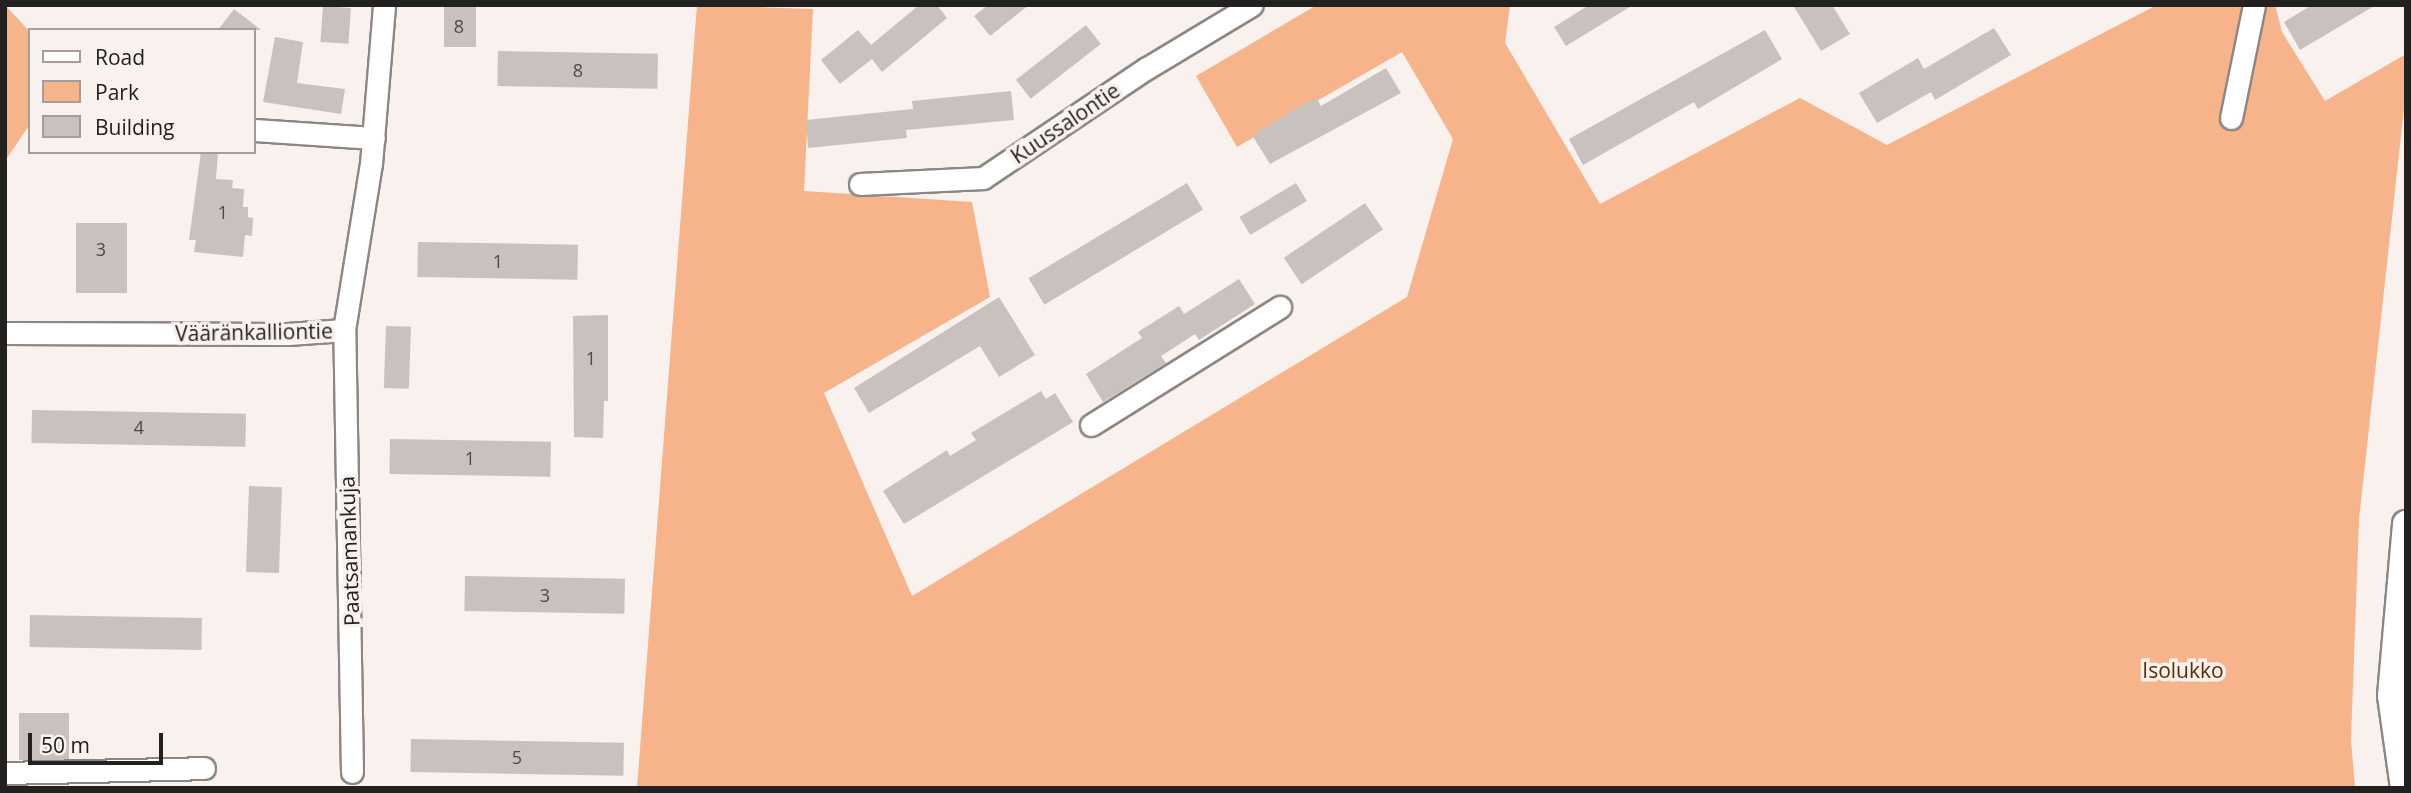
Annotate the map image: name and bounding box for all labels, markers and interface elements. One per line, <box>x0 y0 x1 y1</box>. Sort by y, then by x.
house number: 8 <box>454 15 464 37</box>
legend <box>28 28 256 154</box>
text: Road <box>95 43 145 71</box>
house number: 8 <box>573 59 583 81</box>
street label: Kuussalontie <box>1006 77 1124 169</box>
text: Park <box>95 78 139 106</box>
text: Building <box>95 113 174 141</box>
house number: 1 <box>218 201 228 223</box>
house number: 3 <box>96 238 106 260</box>
house number: 1 <box>493 250 503 272</box>
street label: Vääränkalliontie <box>175 318 333 346</box>
house number: 1 <box>586 347 596 369</box>
house number: 4 <box>134 416 144 438</box>
house number: 1 <box>465 447 475 469</box>
street label: Paatsamankuja <box>334 476 364 626</box>
house number: 3 <box>540 584 550 606</box>
park label: Isolukko <box>2142 657 2224 683</box>
scale bar <box>32 720 166 764</box>
text: 50 m <box>41 731 90 759</box>
house number: 5 <box>512 746 522 768</box>

